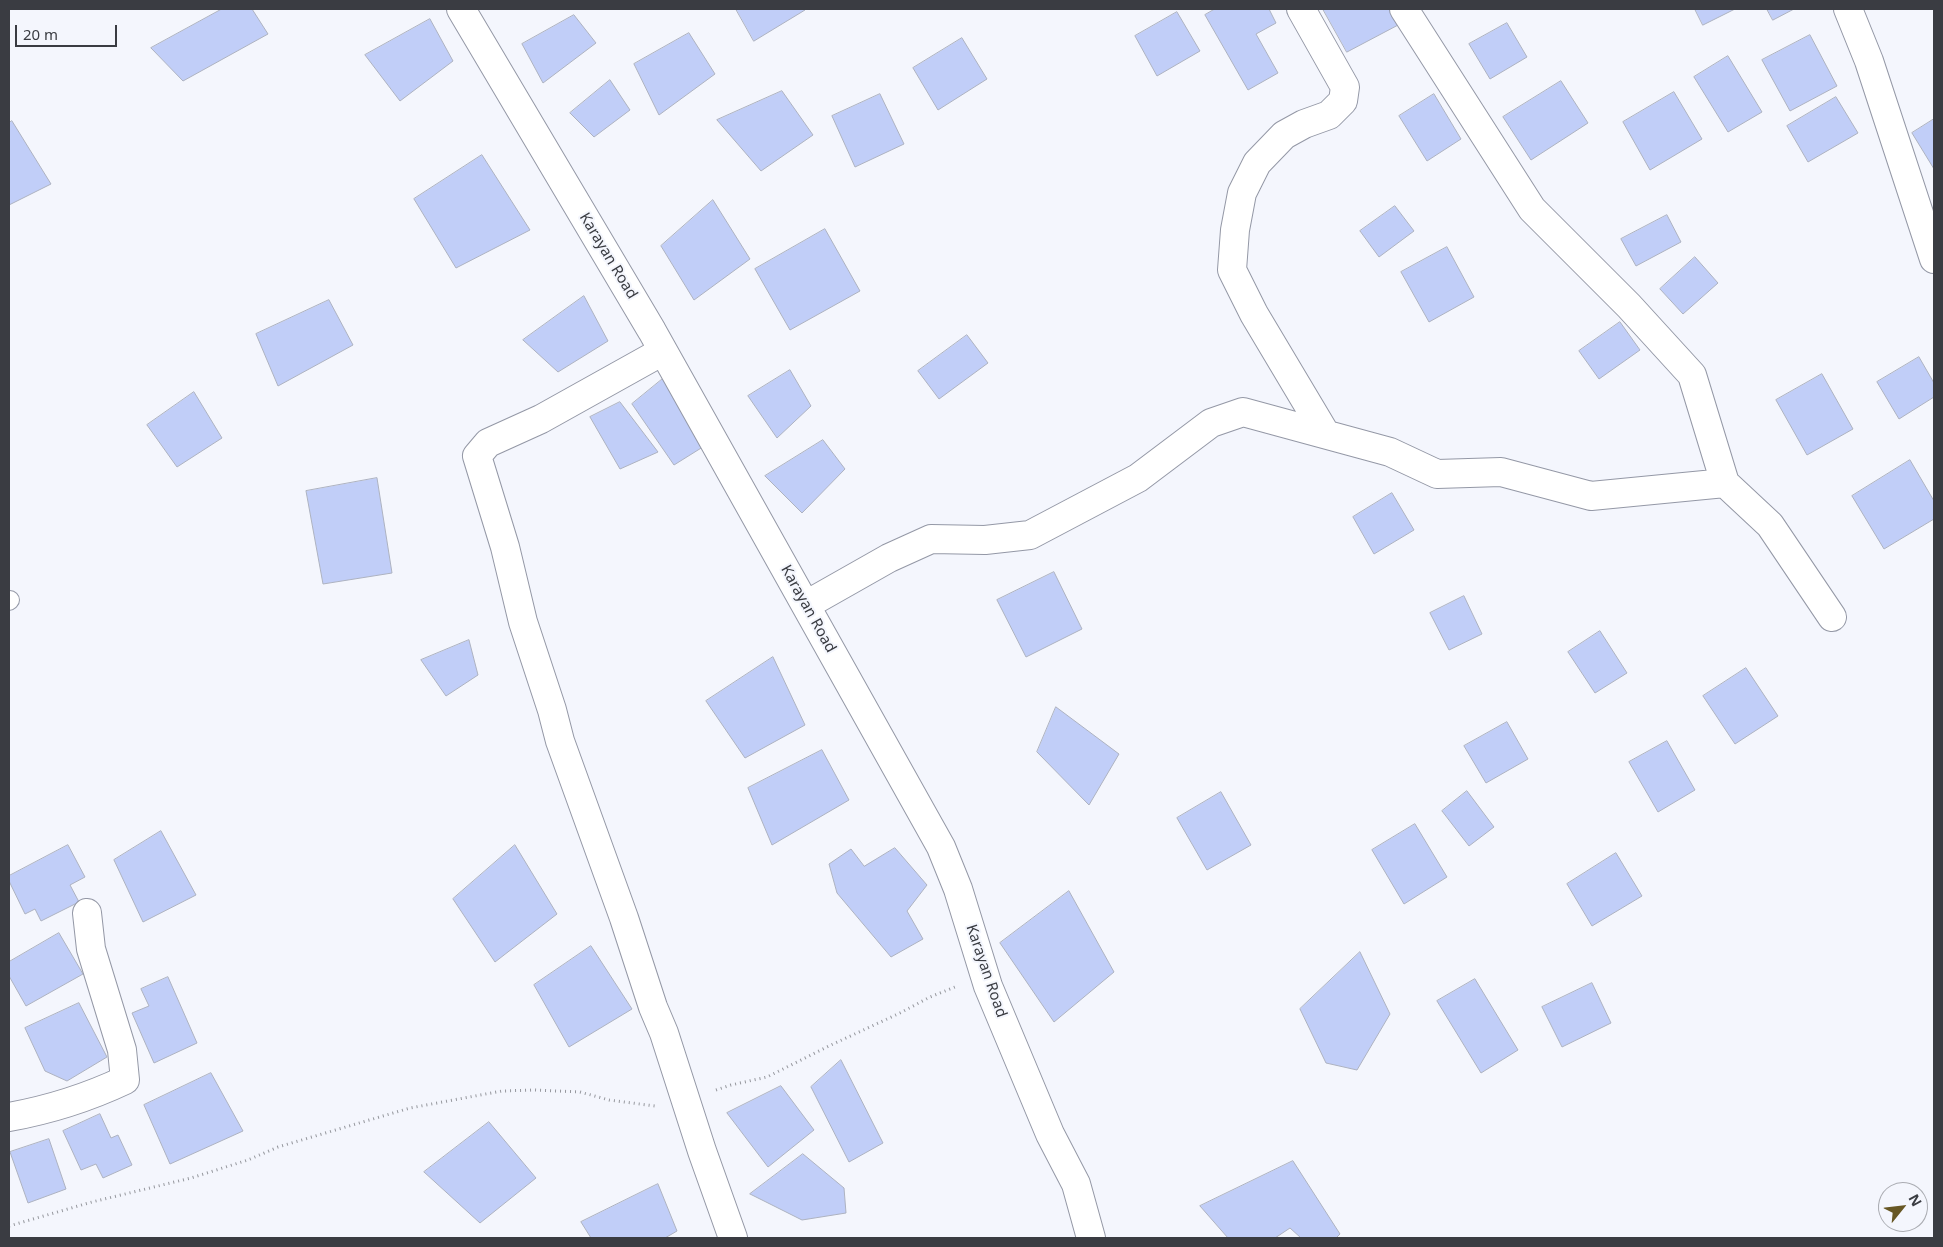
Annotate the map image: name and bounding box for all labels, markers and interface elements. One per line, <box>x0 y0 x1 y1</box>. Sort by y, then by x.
scale bar <box>18 15 120 47</box>
text: 20 m <box>23 24 58 44</box>
street label: Karayan Road <box>575 210 641 302</box>
street label: Karayan Road <box>777 562 839 656</box>
street label: Karayan Road <box>962 922 1010 1020</box>
north arrow <box>1878 1182 1928 1232</box>
text: N <box>1905 1190 1927 1210</box>

